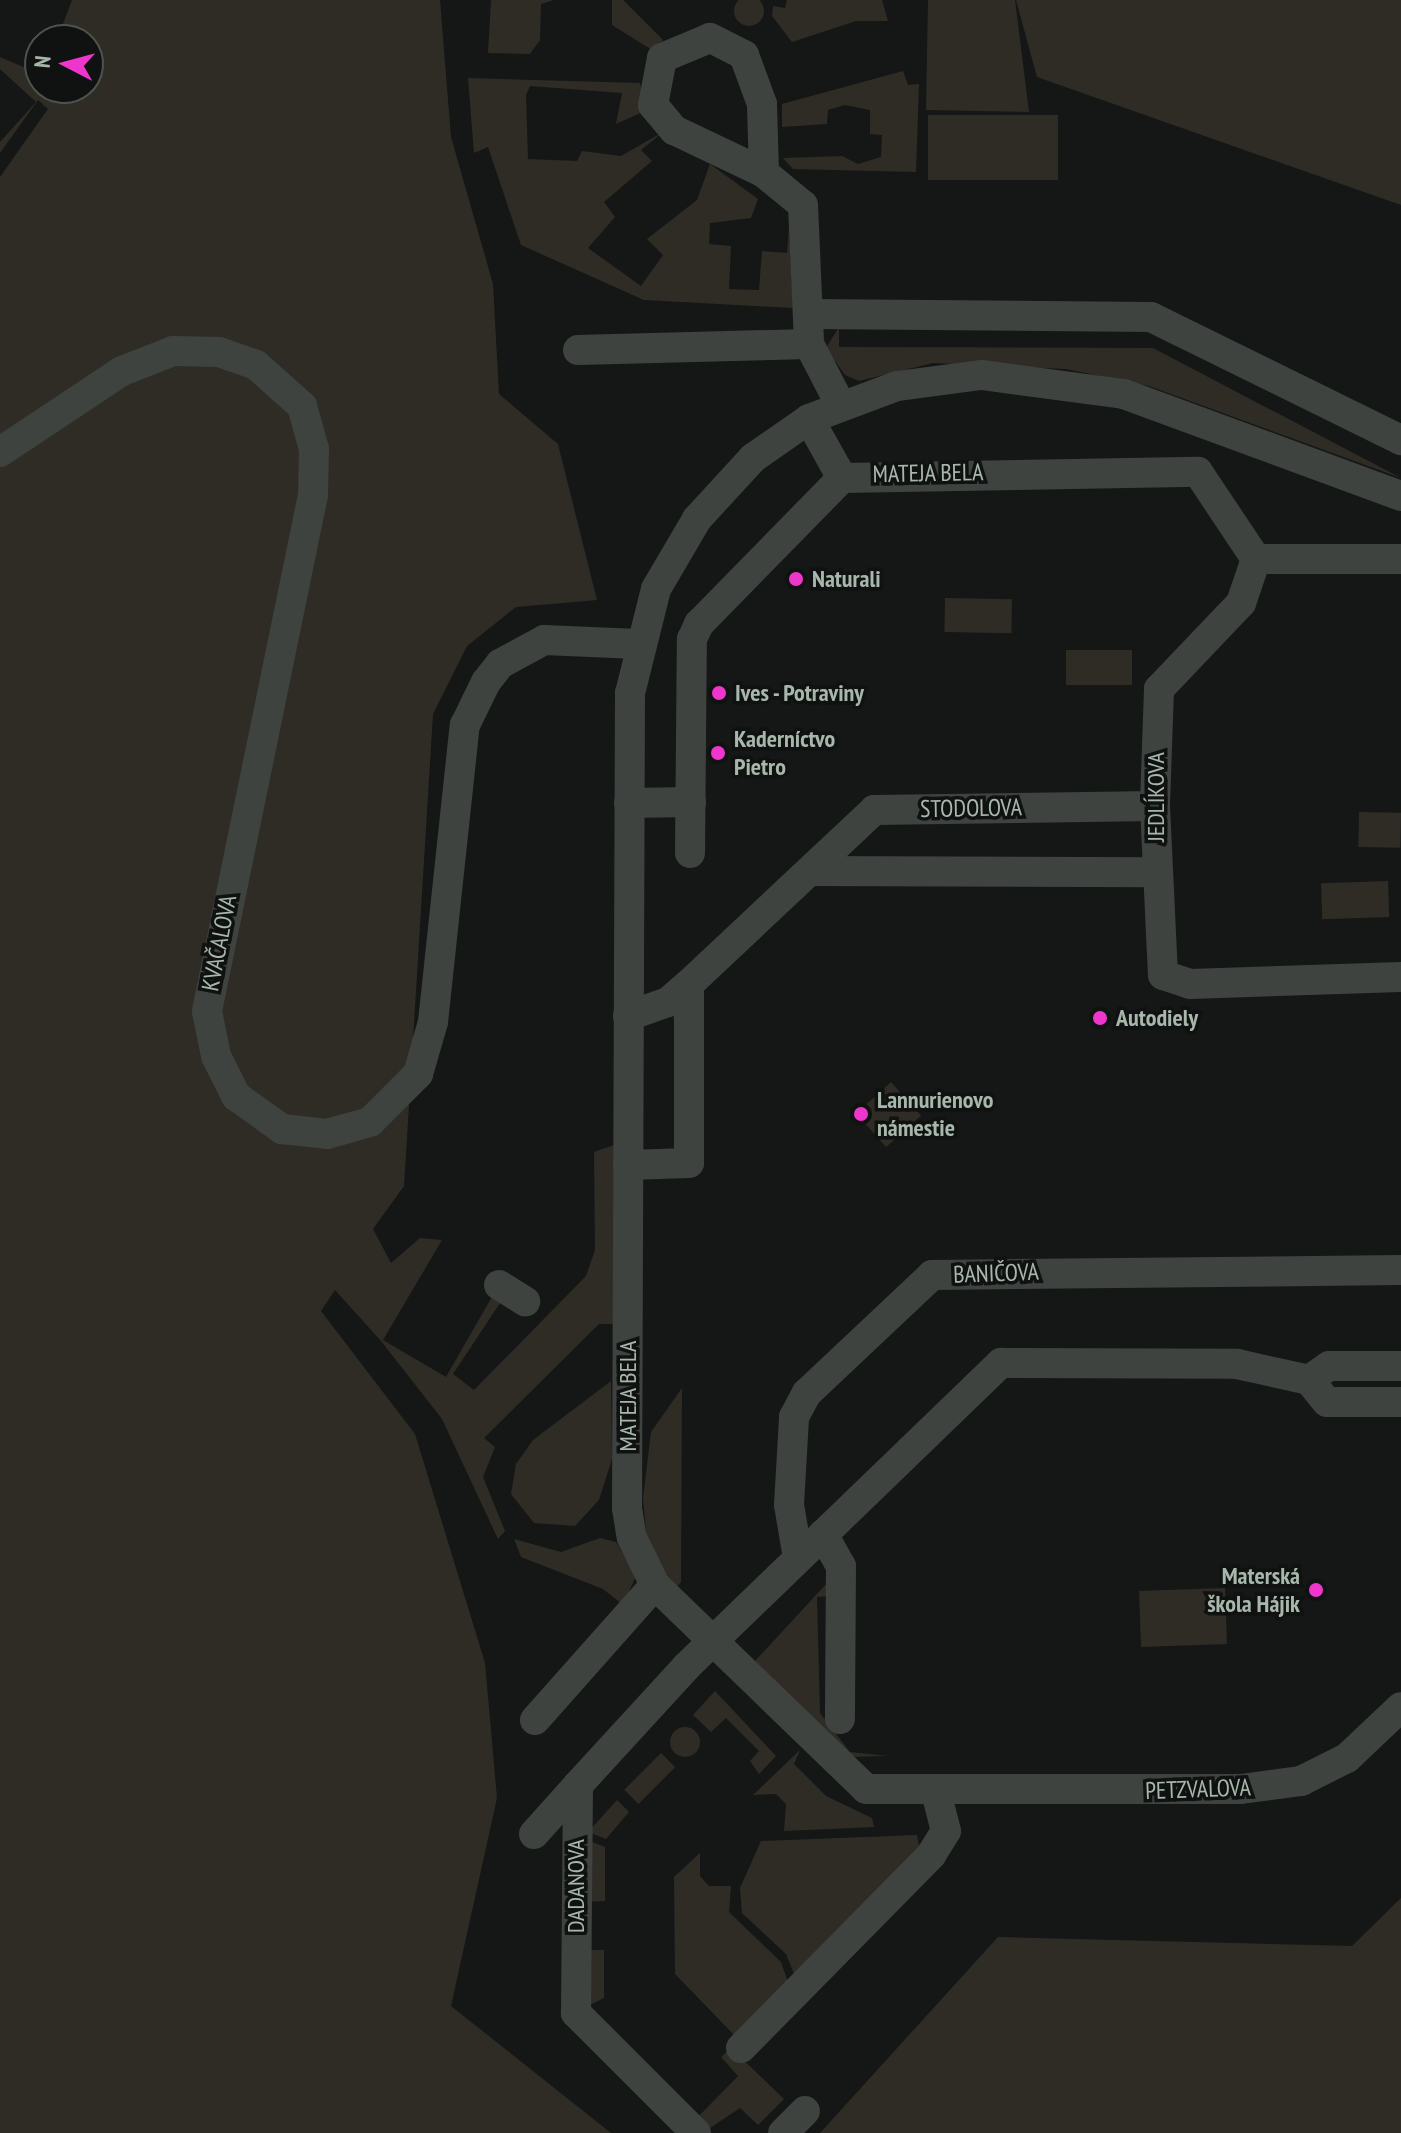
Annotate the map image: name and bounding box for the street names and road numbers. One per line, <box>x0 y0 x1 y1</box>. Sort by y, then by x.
street label: MATEJA BELA <box>872 458 984 488</box>
street label: JEDLÍKOVA <box>1142 752 1170 842</box>
street label: STODOLOVA <box>920 793 1022 823</box>
street label: KVAČALOVA <box>196 893 242 993</box>
street label: BANIČOVA <box>953 1257 1039 1289</box>
street label: MATEJA BELA <box>614 1340 642 1452</box>
street label: PETZVALOVA <box>1145 1773 1251 1805</box>
street label: DADANOVA <box>562 1839 590 1933</box>

